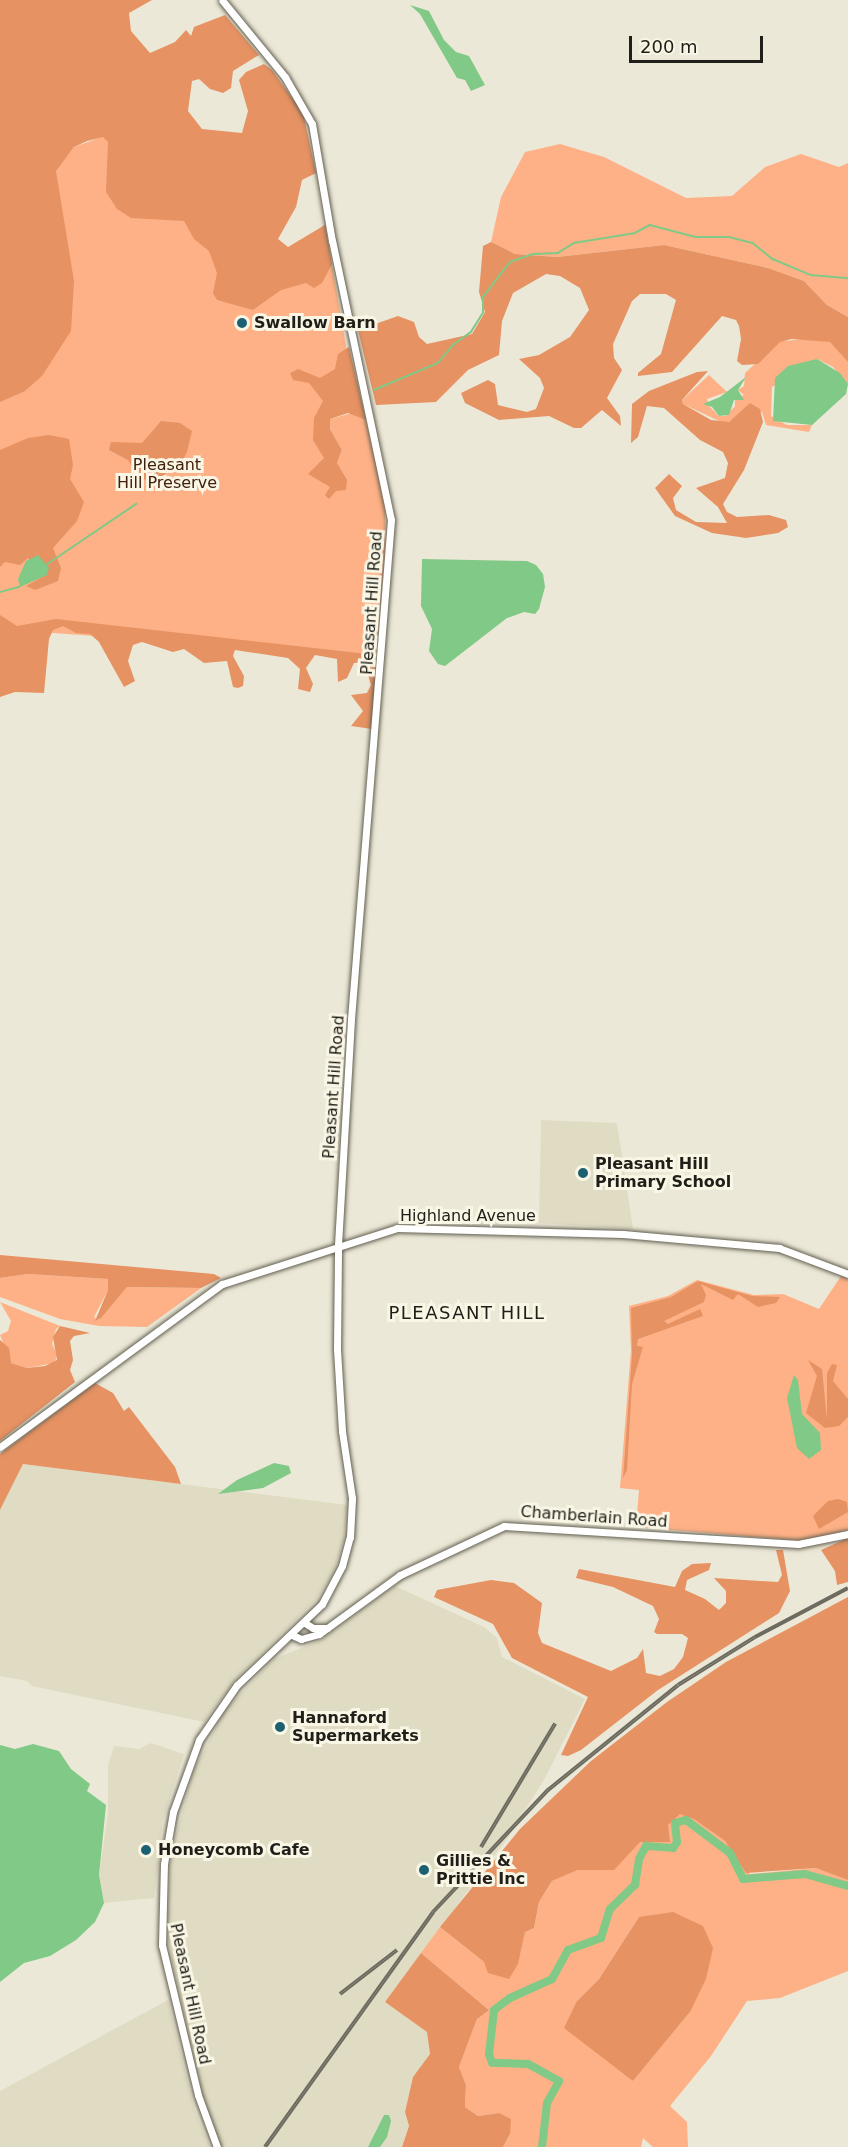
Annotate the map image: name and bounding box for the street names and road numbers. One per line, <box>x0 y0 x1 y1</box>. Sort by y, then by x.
street label: Pleasant Hill Road <box>357 531 387 675</box>
street label: Pleasant Hill Road <box>319 1015 349 1159</box>
street label: Highland Avenue <box>400 1206 536 1226</box>
street label: Chamberlain Road <box>520 1502 668 1532</box>
street label: Pleasant Hill Road <box>166 1922 214 2066</box>

